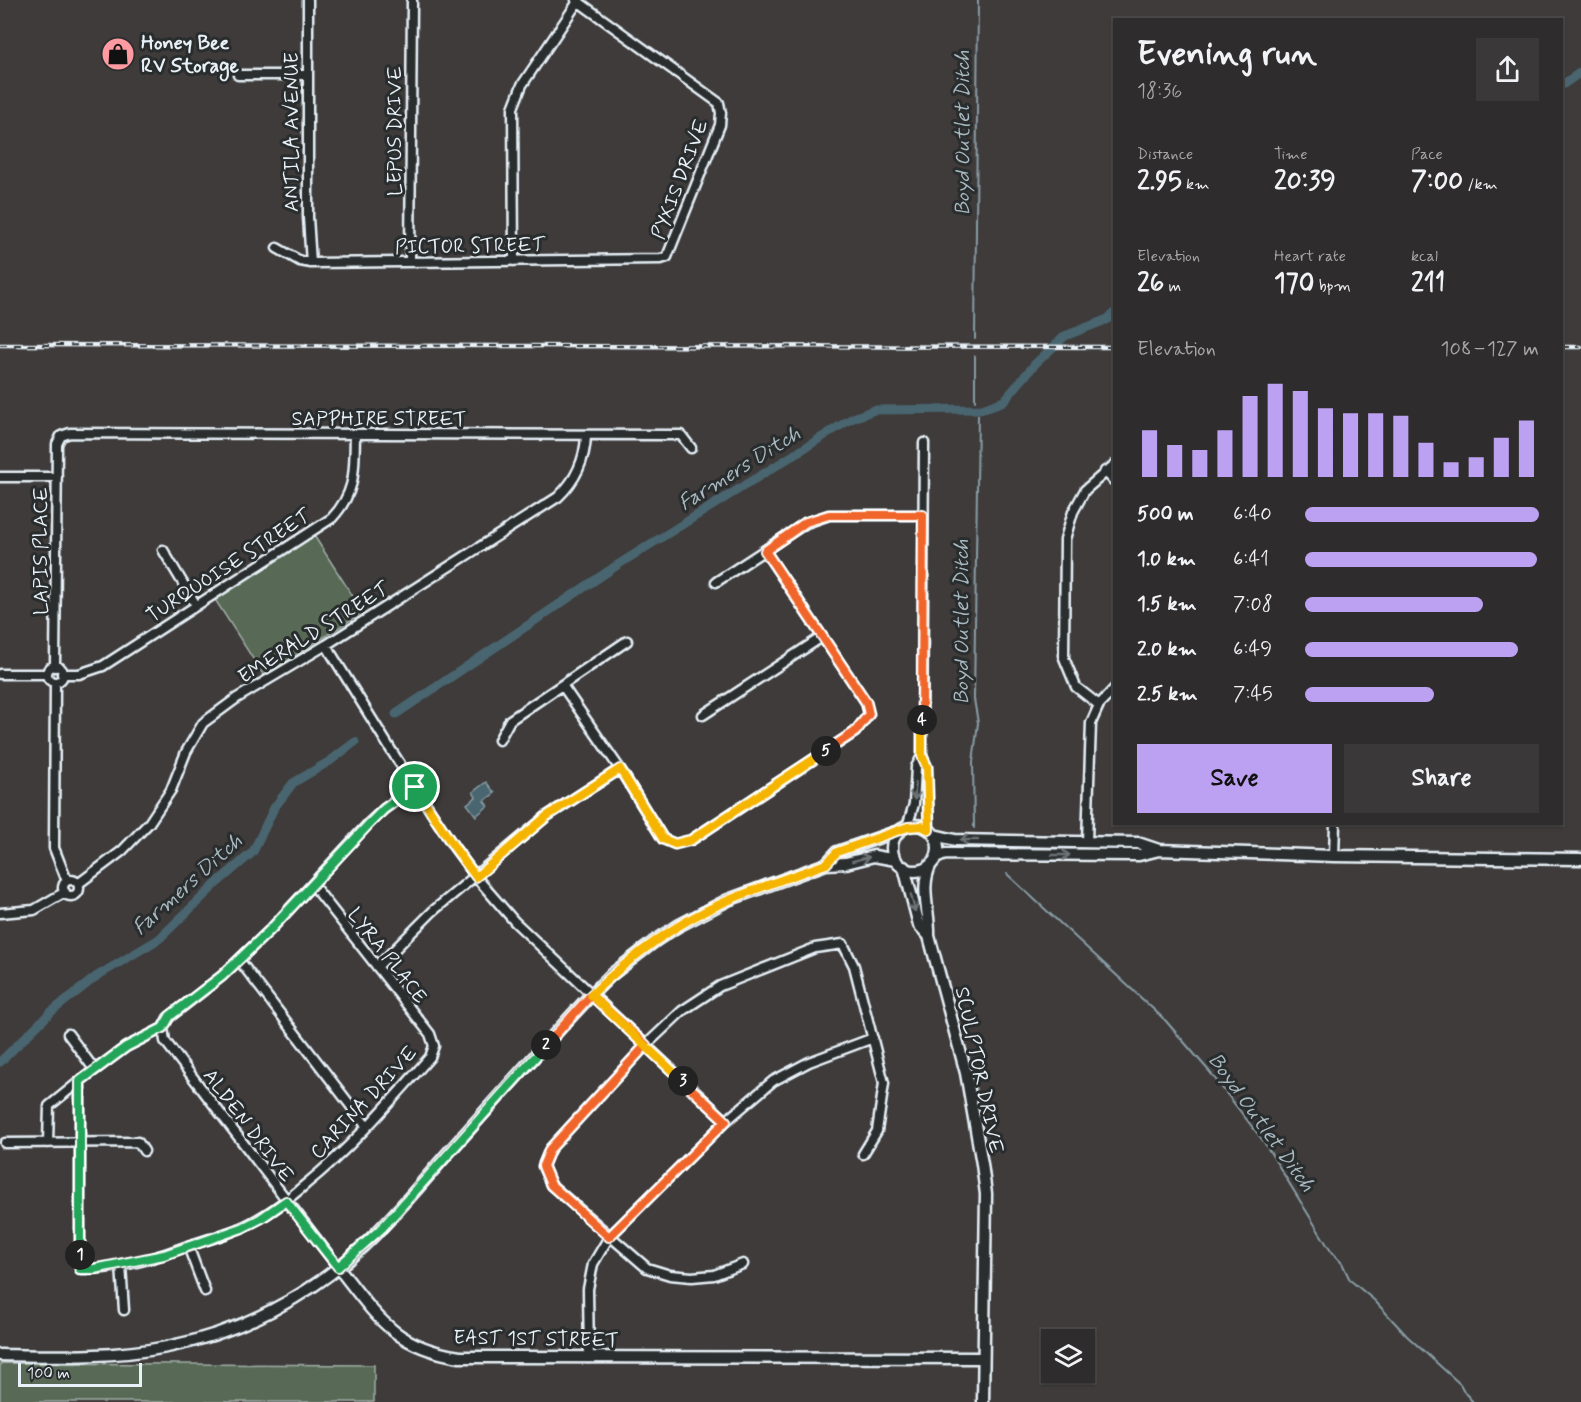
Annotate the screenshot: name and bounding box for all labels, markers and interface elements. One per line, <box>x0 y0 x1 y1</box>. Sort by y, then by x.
place label: Honey Bee RV Storage <box>141 30 239 82</box>
text: Evening run <box>1137 33 1317 77</box>
shop icon: Honey Bee RV Storage <box>100 36 136 72</box>
button: share <box>1476 38 1539 101</box>
water label: Boyd Outlet Ditch <box>949 50 977 216</box>
street label: ANTILA AVENUE <box>279 52 306 212</box>
street label: LEPUS DRIVE <box>382 66 409 196</box>
text: 18:36 <box>1137 78 1182 105</box>
street label: PYXIS DRIVE <box>645 116 716 243</box>
text: Distance <box>1137 144 1193 165</box>
text: Time <box>1274 144 1308 165</box>
text: Pace <box>1411 144 1443 165</box>
text: 2.95 <box>1137 165 1182 199</box>
text: 20:39 <box>1274 165 1336 199</box>
text: 7:00 <box>1411 165 1463 199</box>
text: km <box>1182 174 1209 195</box>
text: /km <box>1463 174 1498 195</box>
street label: PICTOR STREET <box>395 232 547 261</box>
text: Elevation <box>1137 246 1200 267</box>
text: Heart rate <box>1274 246 1346 267</box>
text: kcal <box>1411 246 1438 267</box>
text: 26 <box>1137 267 1164 301</box>
text: 170 <box>1274 267 1314 301</box>
text: 211 <box>1411 267 1445 301</box>
text: m <box>1164 276 1181 297</box>
text: bpm <box>1314 276 1351 297</box>
text: Elevation <box>1137 336 1216 363</box>
text: 108–127 m <box>1440 336 1539 363</box>
street label: SAPPHIRE STREET <box>291 406 467 433</box>
water label: Farmers Ditch <box>673 420 806 518</box>
street label: LAPIS PLACE <box>28 487 55 615</box>
text: 500 m <box>1137 501 1194 528</box>
text: 6:40 <box>1233 501 1272 528</box>
street label: TURQUOISE STREET <box>141 502 317 630</box>
water label: Boyd Outlet Ditch <box>948 539 976 705</box>
text: 1.0 km <box>1137 546 1196 573</box>
text: 6:41 <box>1233 546 1269 573</box>
street label: EMERALD STREET <box>233 575 396 691</box>
text: 1.5 km <box>1137 591 1197 618</box>
text: 7:08 <box>1233 591 1273 618</box>
text: 2.0 km <box>1137 636 1197 663</box>
text: 6:49 <box>1233 636 1272 663</box>
text: 2.5 km <box>1137 681 1198 708</box>
text: 7:45 <box>1233 681 1273 708</box>
pin: 4 <box>907 705 937 735</box>
text: 4 <box>917 709 927 730</box>
pin: 5 <box>811 736 841 766</box>
text: 5 <box>821 740 831 761</box>
button: Save <box>1137 744 1332 813</box>
button: Share <box>1344 744 1539 813</box>
pin <box>389 761 440 812</box>
icon: arrive <box>398 770 431 803</box>
one-way arrow <box>909 780 920 800</box>
water label: Farmers Ditch <box>127 828 249 942</box>
one-way arrow <box>960 834 980 846</box>
one-way arrow <box>1051 849 1071 861</box>
one-way arrow <box>851 852 870 864</box>
one-way arrow <box>908 894 920 913</box>
street label: LYRA PLACE <box>341 902 433 1010</box>
street label: SCULPTOR DRIVE <box>948 985 1009 1156</box>
pin: 2 <box>531 1030 561 1060</box>
text: 2 <box>542 1034 550 1055</box>
street label: CARINA DRIVE <box>305 1041 424 1166</box>
water label: Boyd Outlet Ditch <box>1201 1048 1321 1198</box>
street label: ALDEN DRIVE <box>196 1064 299 1188</box>
pin: 3 <box>668 1066 698 1096</box>
text: 3 <box>679 1070 687 1091</box>
pin: 1 <box>65 1240 95 1270</box>
text: 1 <box>76 1244 84 1265</box>
street label: EAST 1ST STREET <box>453 1325 619 1354</box>
map controls <box>1041 1329 1095 1383</box>
button: layers <box>1041 1329 1095 1383</box>
scale bar <box>18 1360 142 1388</box>
text: 100 m <box>27 1363 70 1384</box>

